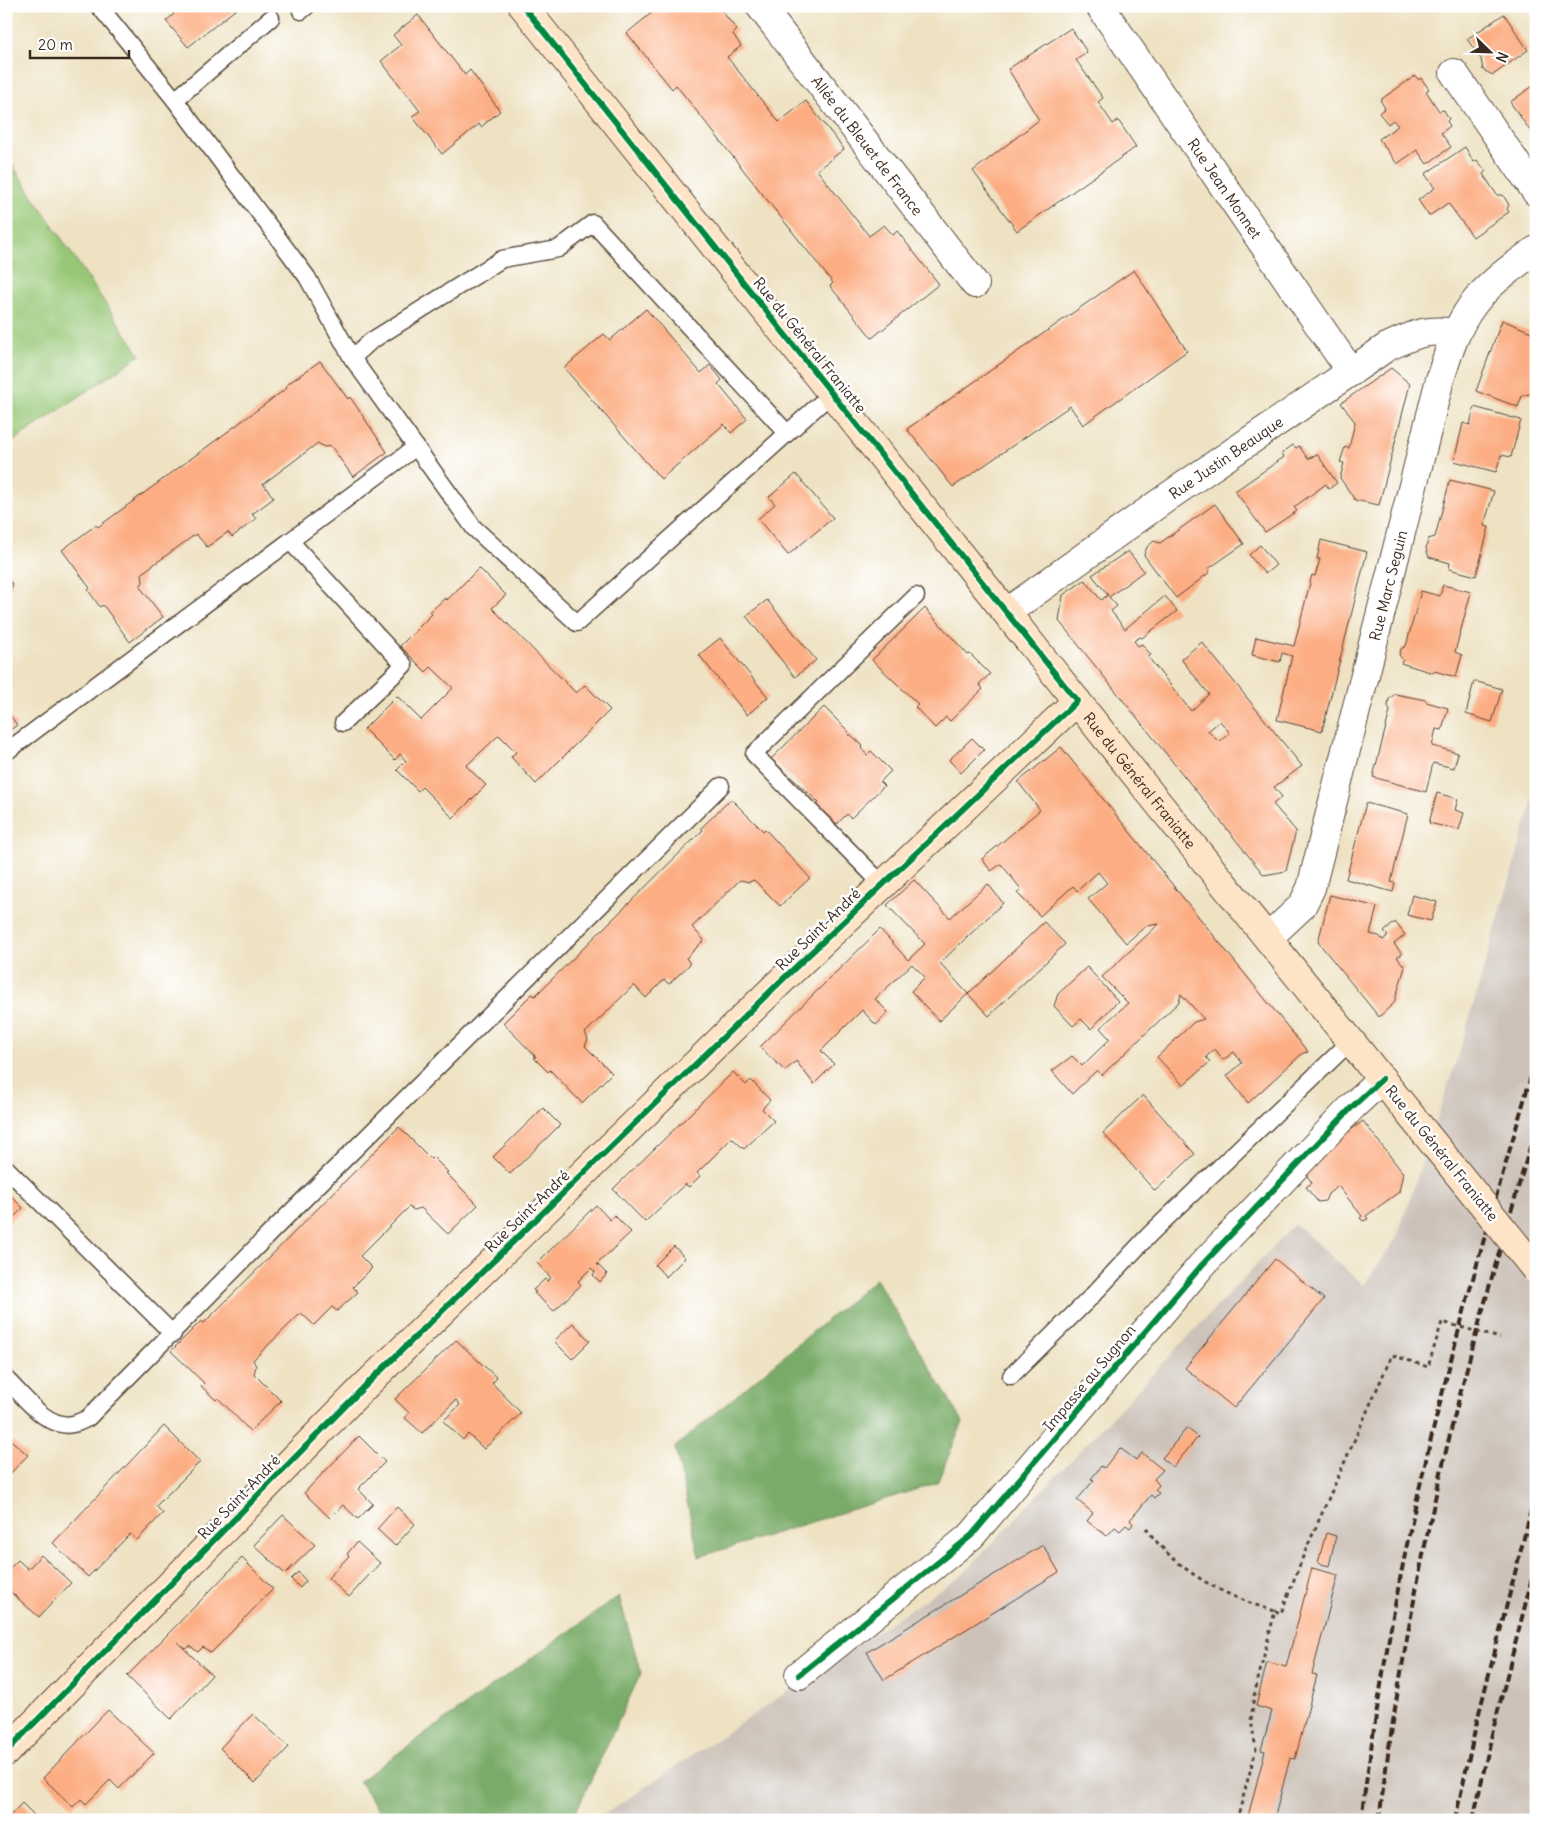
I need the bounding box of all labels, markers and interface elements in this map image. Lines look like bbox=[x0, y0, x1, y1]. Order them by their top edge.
scale bar bbox=[30, 28, 129, 60]
north arrow bbox=[1464, 28, 1514, 78]
text: 20 m bbox=[38, 35, 73, 54]
text: N bbox=[1492, 49, 1512, 65]
street label: Allée du Bleuet de France bbox=[808, 72, 928, 219]
street label: Rue Jean Monnet bbox=[1184, 134, 1266, 242]
street label: Rue du Général Franiatte bbox=[749, 273, 871, 417]
street label: Rue Justin Beauque bbox=[1165, 412, 1286, 503]
street label: Rue Marc Seguin bbox=[1365, 528, 1411, 643]
street label: Rue du Général Franiatte bbox=[1080, 708, 1200, 852]
street label: Rue Saint-André bbox=[772, 884, 864, 974]
street label: Rue du Général Franiatte bbox=[1381, 1081, 1503, 1225]
street label: Rue Saint-André bbox=[481, 1166, 573, 1256]
street label: Impasse au Sugnon bbox=[1039, 1320, 1140, 1435]
street label: Rue Saint-André bbox=[194, 1451, 284, 1543]

